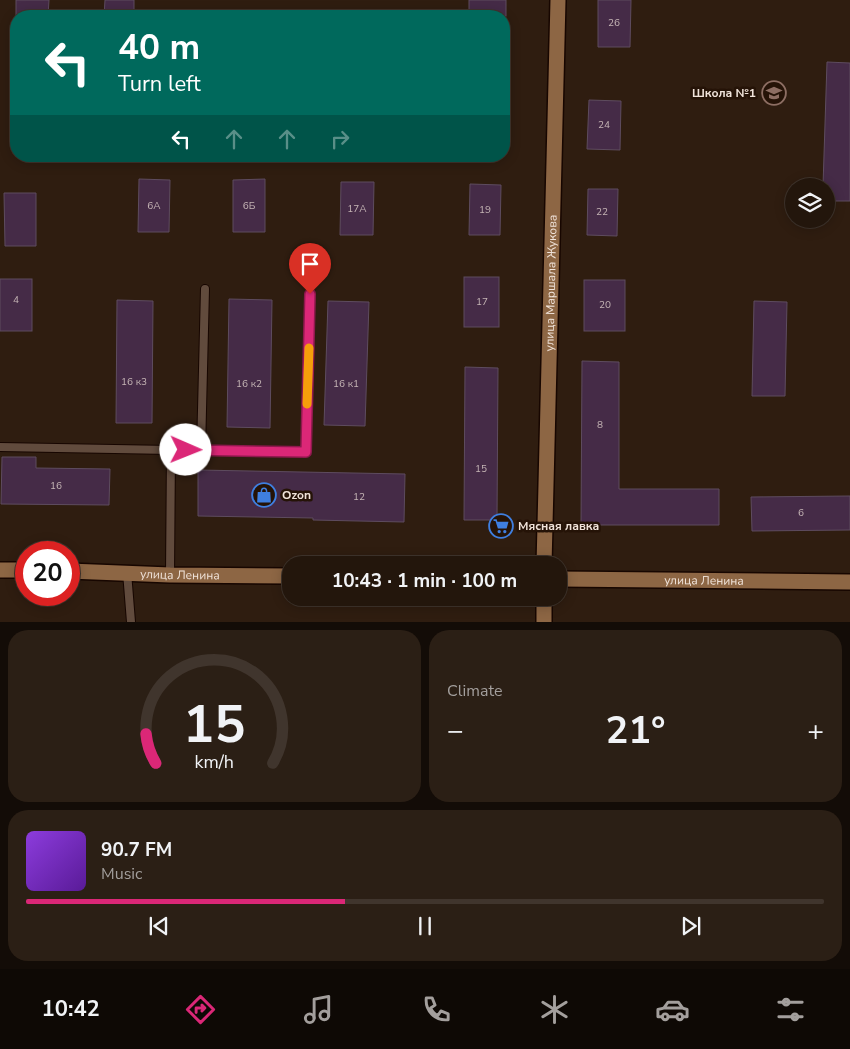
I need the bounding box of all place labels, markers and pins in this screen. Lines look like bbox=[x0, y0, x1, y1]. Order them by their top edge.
school or university icon: Школа №1 bbox=[761, 80, 787, 106]
place label: Школа №1 bbox=[692, 85, 756, 101]
pin bbox=[289, 243, 331, 294]
shop icon: Ozon bbox=[251, 482, 277, 508]
place label: Ozon bbox=[282, 487, 311, 503]
supermarket icon: Мясная лавка bbox=[488, 513, 514, 539]
place label: Мясная лавка bbox=[518, 518, 599, 534]

